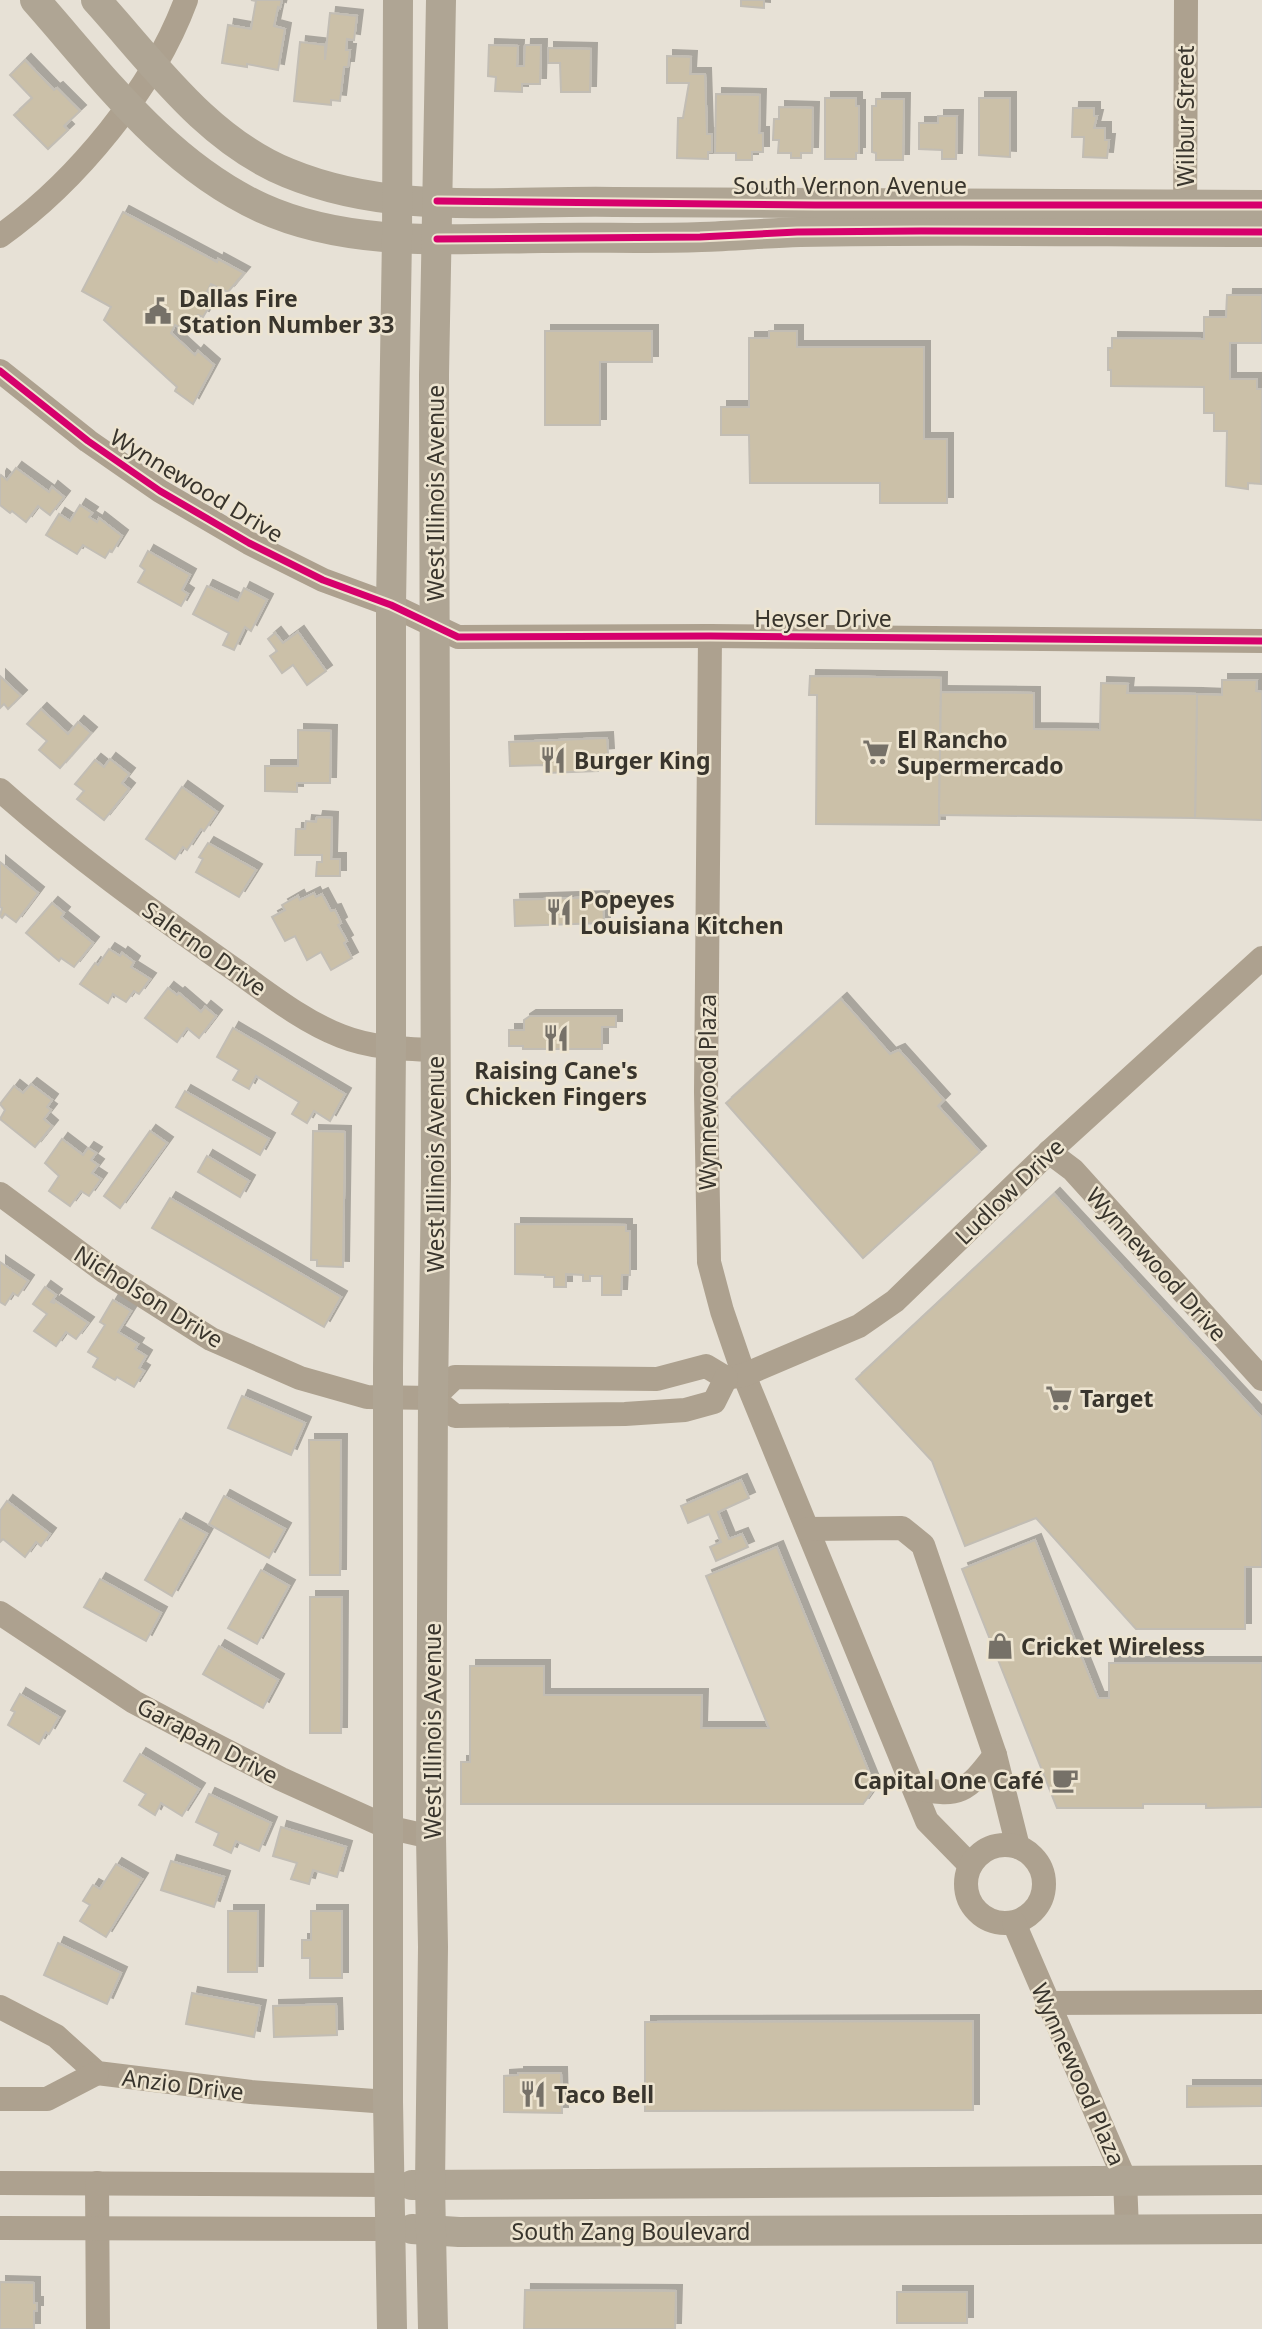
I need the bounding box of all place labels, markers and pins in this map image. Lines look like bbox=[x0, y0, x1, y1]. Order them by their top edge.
place label: Dallas Fire Station Number 33 bbox=[179, 282, 395, 340]
public building icon: Dallas Fire Station Number 33 bbox=[143, 296, 173, 326]
place label: El Rancho Supermercado bbox=[897, 723, 1064, 781]
supermarket icon: El Rancho Supermercado bbox=[861, 737, 891, 767]
place label: Burger King bbox=[574, 744, 710, 776]
restaurant icon: Burger King bbox=[538, 745, 568, 775]
place label: Popeyes Louisiana Kitchen bbox=[580, 883, 784, 941]
restaurant icon: Popeyes Louisiana Kitchen bbox=[544, 897, 574, 927]
restaurant icon: Raising Cane's Chicken Fingers bbox=[541, 1023, 571, 1053]
place label: Raising Cane's Chicken Fingers bbox=[465, 1054, 647, 1112]
place label: Target bbox=[1080, 1382, 1154, 1414]
supermarket icon: Target bbox=[1044, 1383, 1074, 1413]
place label: Cricket Wireless bbox=[1021, 1630, 1205, 1662]
shop icon: Cricket Wireless bbox=[985, 1631, 1015, 1661]
place label: Capital One Café bbox=[853, 1764, 1044, 1796]
cafe icon: Capital One Café bbox=[1050, 1765, 1080, 1795]
place label: Taco Bell bbox=[554, 2078, 654, 2110]
restaurant icon: Taco Bell bbox=[518, 2079, 548, 2109]

